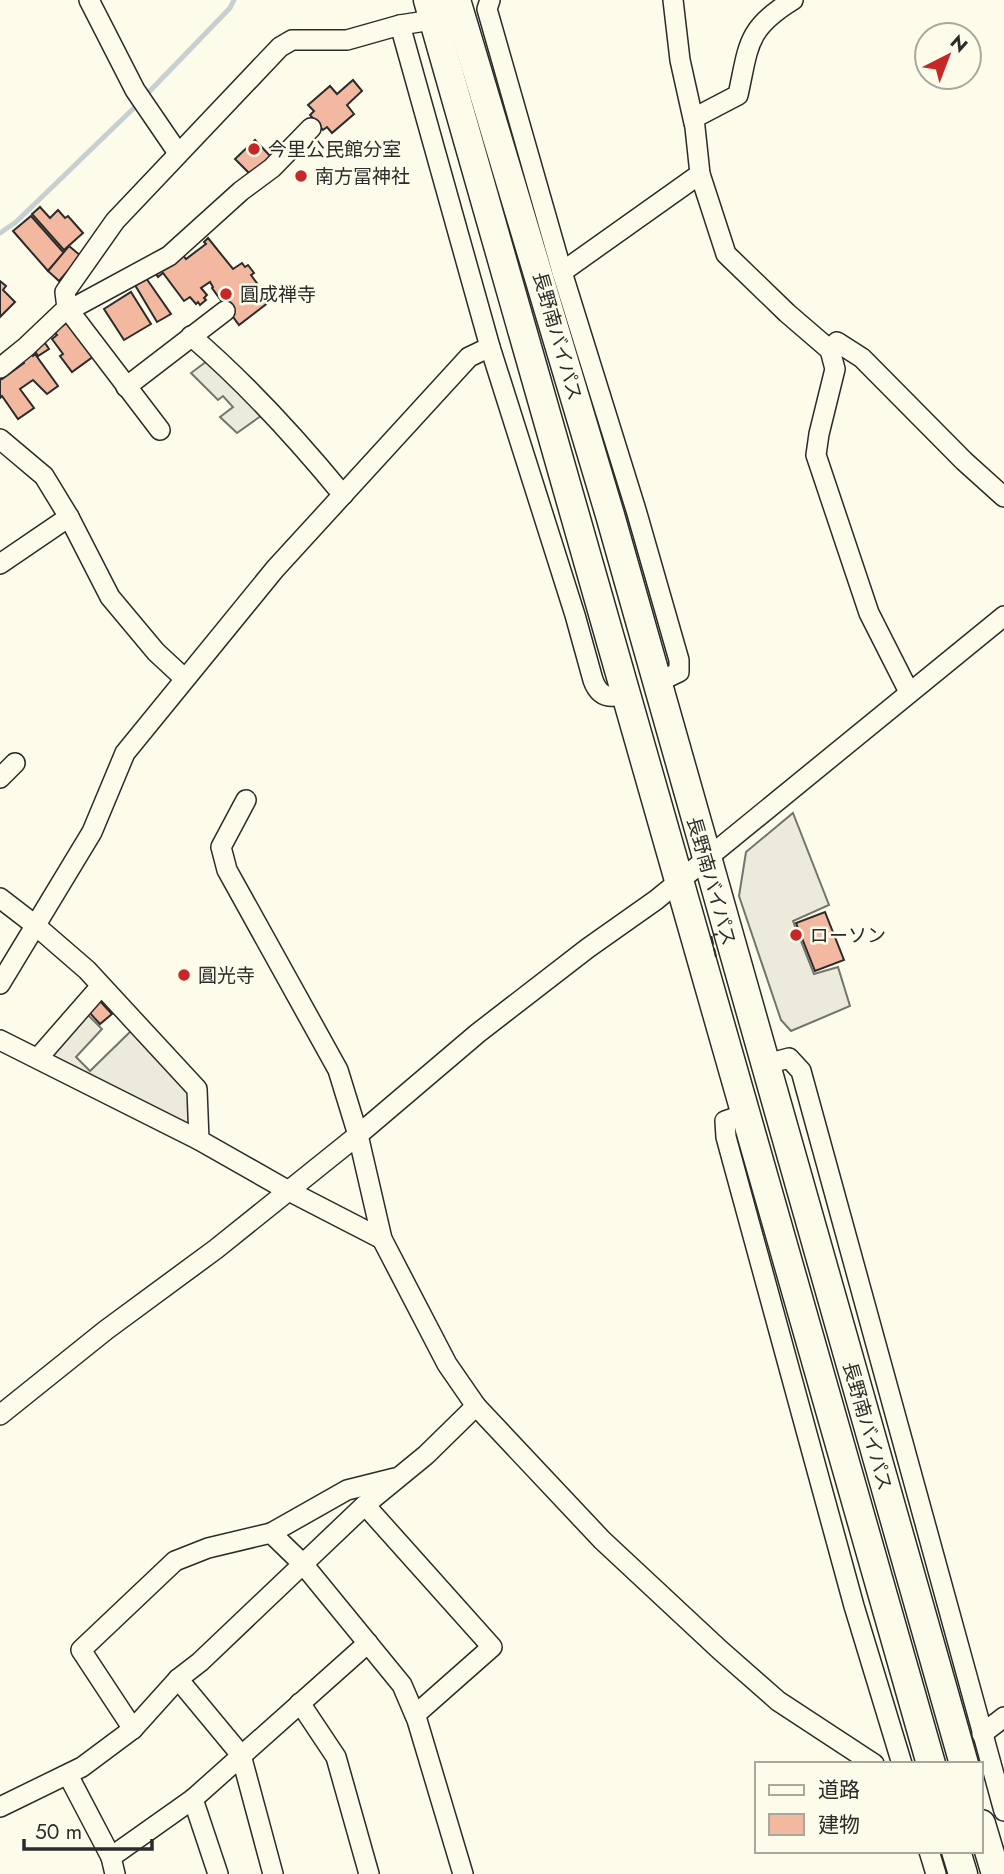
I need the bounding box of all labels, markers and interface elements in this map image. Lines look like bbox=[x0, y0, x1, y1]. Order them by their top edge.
north arrow bbox=[913, 21, 983, 91]
text: N bbox=[944, 29, 974, 59]
place label: 今里公民館分室 bbox=[268, 136, 401, 163]
marker: 今里公民館分室 bbox=[246, 141, 262, 157]
place label: 南方冨神社 bbox=[315, 163, 410, 190]
marker: 南方冨神社 bbox=[293, 168, 309, 184]
street label: 長野南バイパス bbox=[526, 269, 589, 404]
place label: 圓成禅寺 bbox=[240, 281, 316, 308]
marker: 圓成禅寺 bbox=[218, 286, 234, 302]
street label: 長野南バイパス bbox=[680, 814, 743, 949]
place label: ローソン bbox=[810, 922, 886, 949]
marker: ローソン bbox=[788, 927, 804, 943]
place label: 圓光寺 bbox=[198, 962, 255, 989]
marker: 圓光寺 bbox=[176, 967, 192, 983]
street label: 長野南バイパス bbox=[836, 1359, 899, 1494]
legend bbox=[755, 1762, 983, 1853]
text: 道路 bbox=[818, 1775, 860, 1805]
scale bar bbox=[24, 1808, 152, 1852]
text: 建物 bbox=[818, 1810, 860, 1840]
text: 50 m bbox=[35, 1817, 82, 1847]

